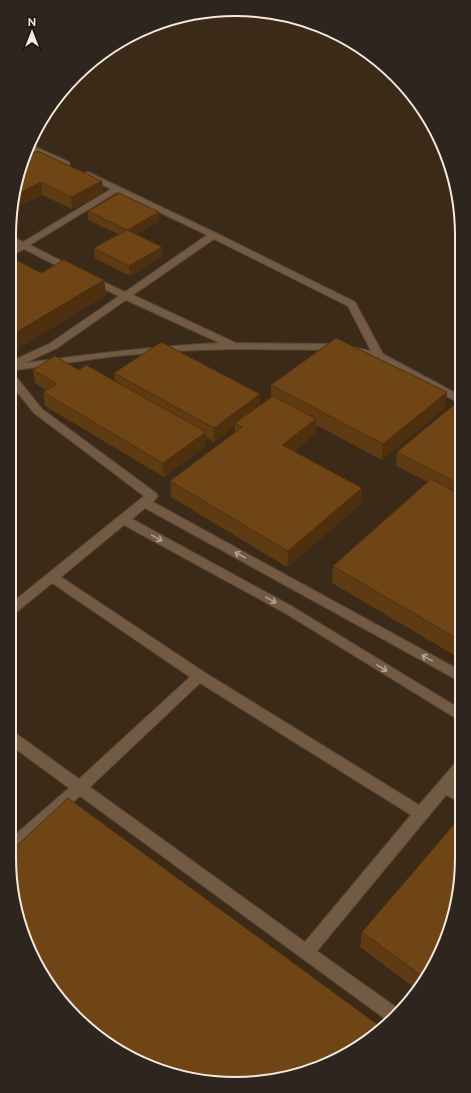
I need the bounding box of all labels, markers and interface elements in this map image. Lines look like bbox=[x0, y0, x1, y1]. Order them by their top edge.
north arrow bbox=[12, 12, 52, 52]
text: N bbox=[28, 16, 36, 29]
one-way arrow bbox=[151, 535, 163, 542]
one-way arrow bbox=[234, 551, 246, 558]
one-way arrow bbox=[265, 597, 277, 605]
one-way arrow bbox=[422, 654, 434, 661]
one-way arrow bbox=[376, 664, 388, 672]

